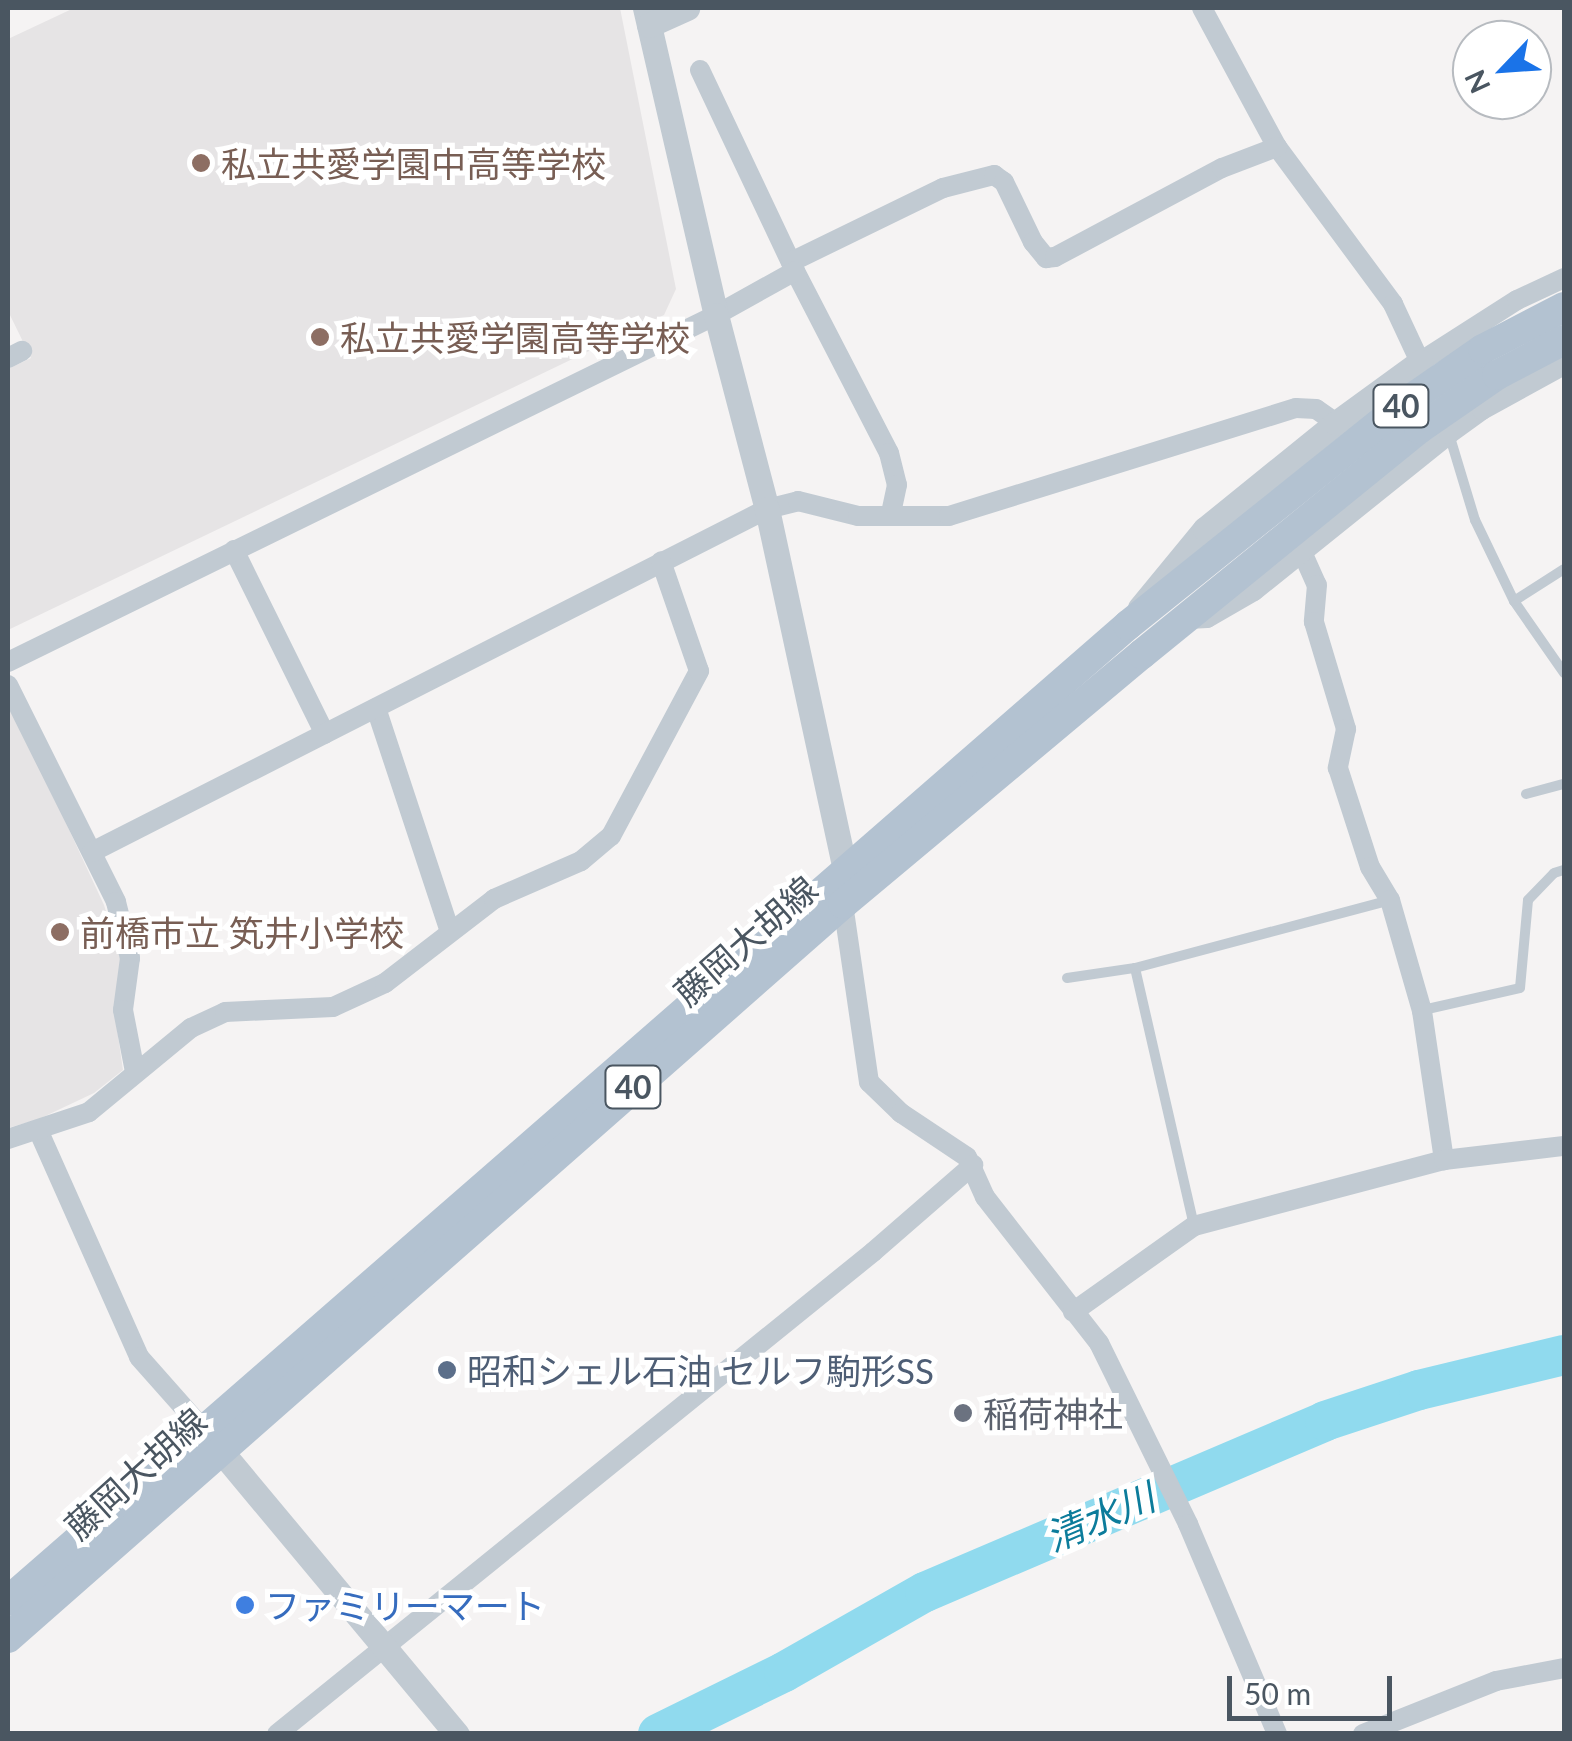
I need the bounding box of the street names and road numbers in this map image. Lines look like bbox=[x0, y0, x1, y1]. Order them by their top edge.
road number: 40 bbox=[1371, 379, 1431, 433]
street label: 藤岡大胡線 bbox=[665, 867, 825, 1013]
road number: 40 bbox=[603, 1060, 663, 1114]
street label: 藤岡大胡線 bbox=[56, 1399, 214, 1547]

